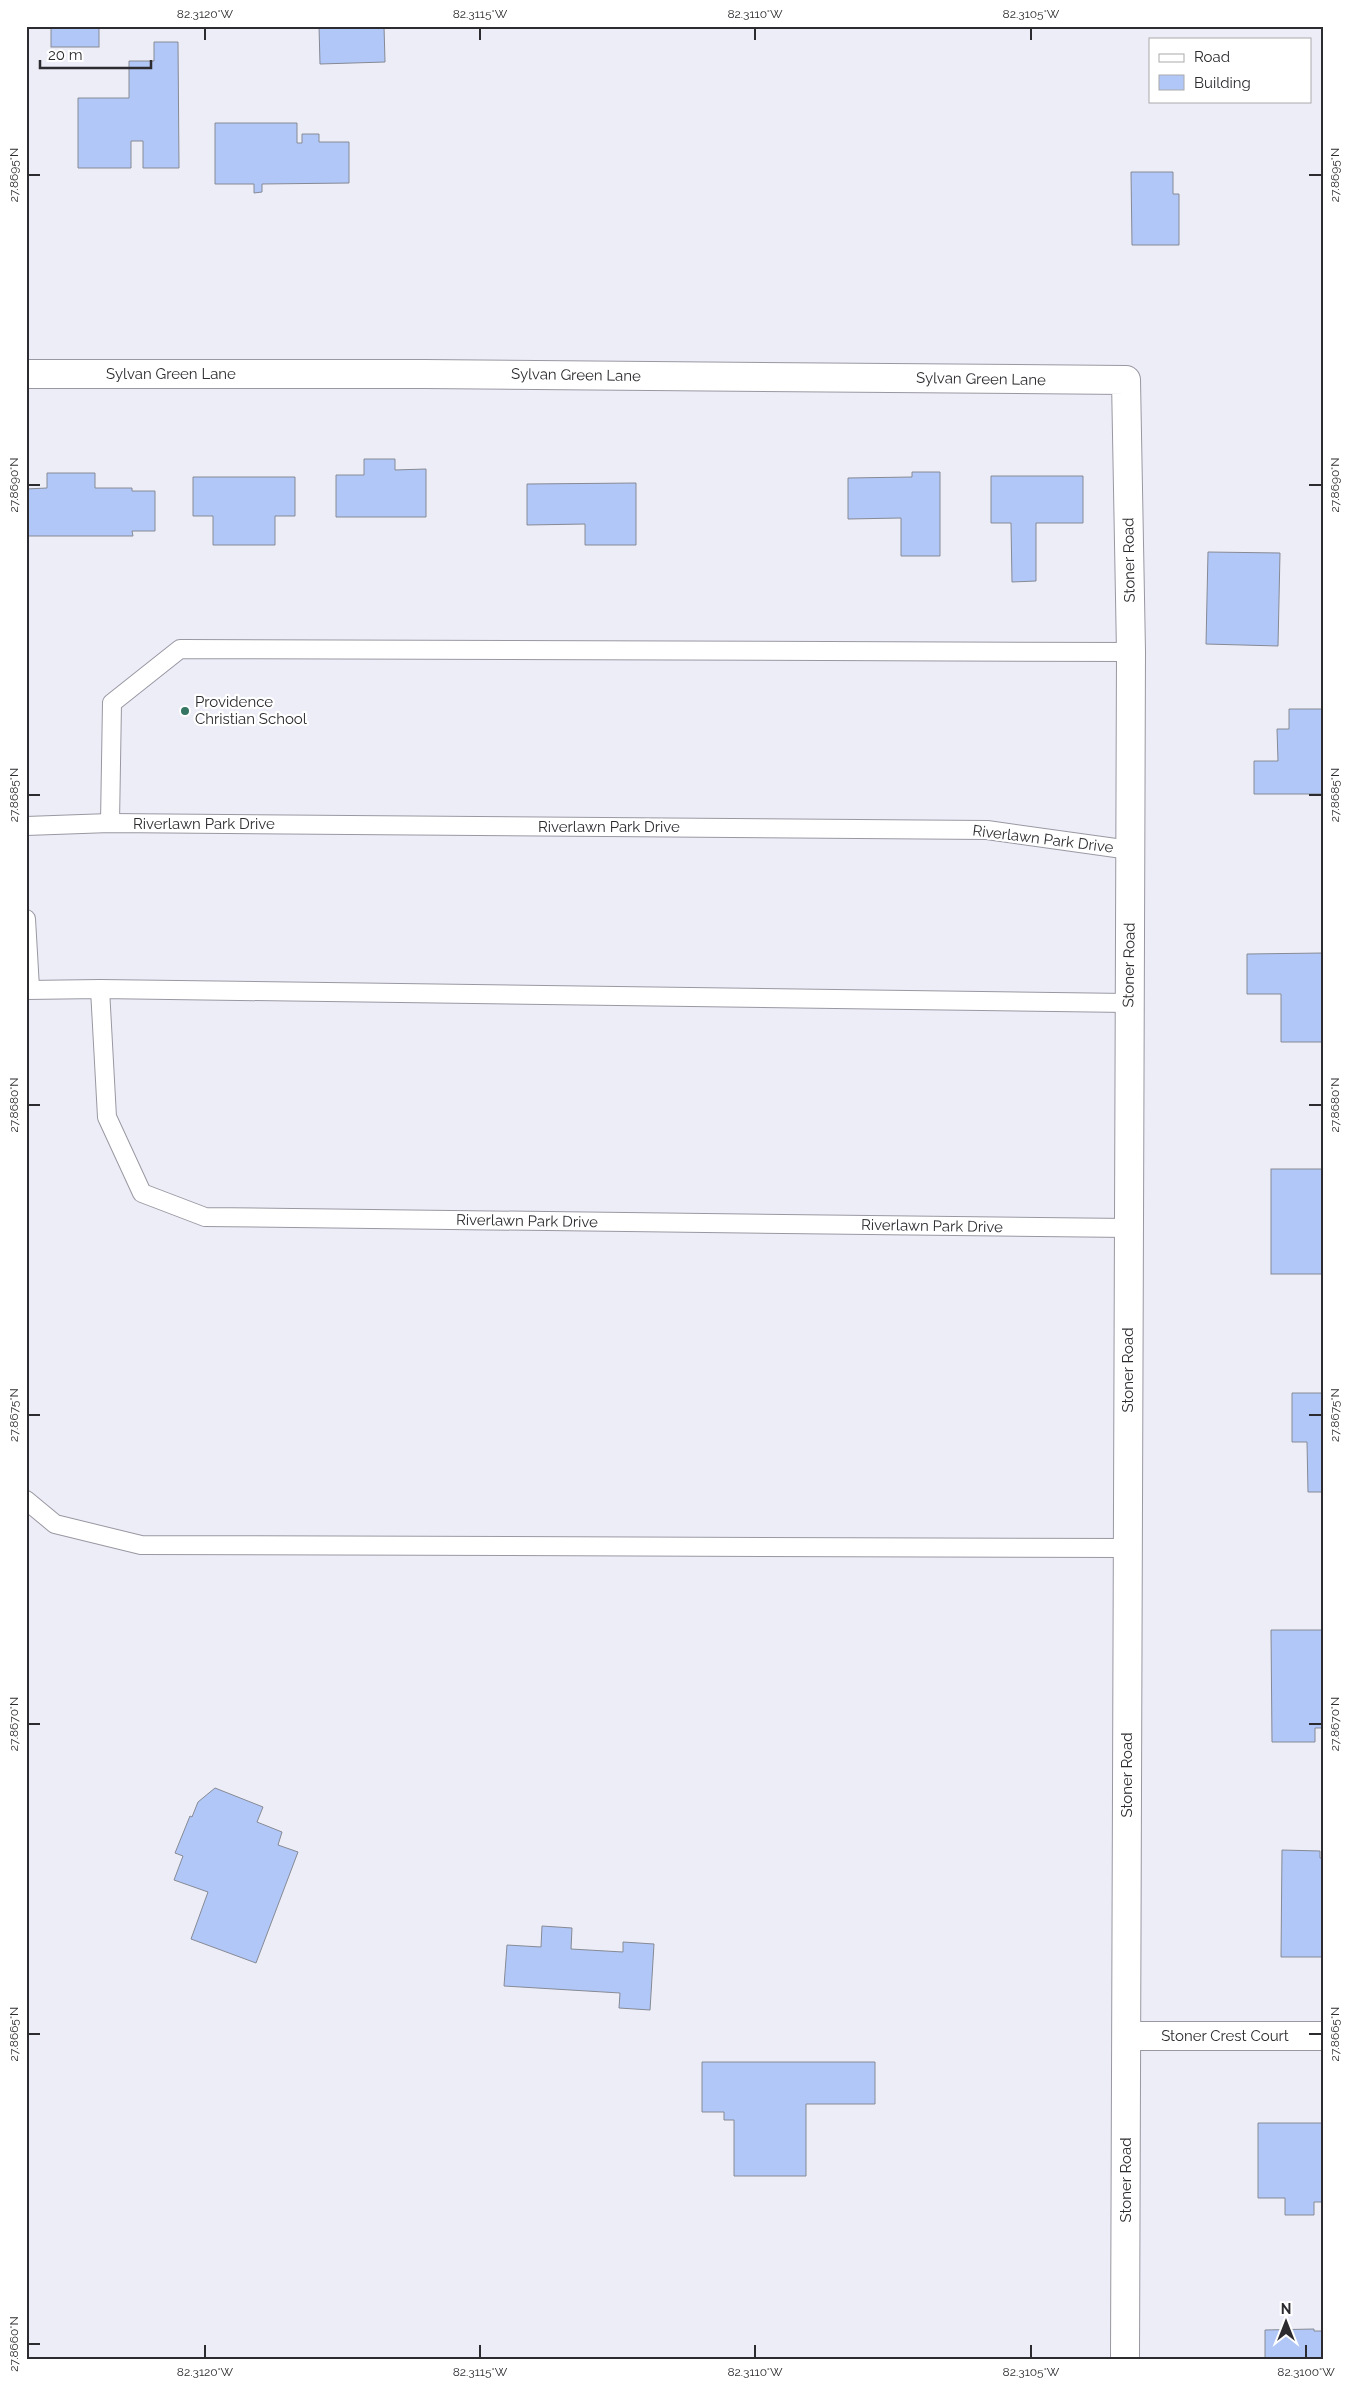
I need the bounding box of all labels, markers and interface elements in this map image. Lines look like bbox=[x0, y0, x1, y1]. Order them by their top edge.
text: 82.3120°W bbox=[177, 7, 234, 21]
text: 82.3115°W bbox=[453, 7, 508, 21]
text: 82.3110°W bbox=[727, 7, 783, 21]
text: 82.3105°W bbox=[1003, 7, 1060, 21]
scale bar bbox=[40, 38, 151, 70]
legend bbox=[1149, 38, 1312, 102]
text: 20 m bbox=[48, 46, 83, 64]
text: Road bbox=[1194, 48, 1230, 66]
text: Building bbox=[1194, 74, 1251, 92]
text: 27.8695°N bbox=[7, 148, 21, 202]
text: 27.8695°N bbox=[1328, 148, 1342, 202]
street label: Sylvan Green Lane bbox=[106, 365, 236, 383]
street label: Sylvan Green Lane bbox=[511, 365, 641, 385]
street label: Sylvan Green Lane bbox=[916, 369, 1046, 389]
text: 27.8690°N bbox=[7, 457, 21, 513]
text: 27.8690°N bbox=[1328, 457, 1342, 513]
street label: Stoner Road bbox=[1119, 517, 1139, 603]
place label: Providence Christian School bbox=[195, 693, 308, 728]
marker: Providence Christian School bbox=[179, 705, 191, 717]
text: 27.8685°N bbox=[7, 768, 21, 822]
text: 27.8685°N bbox=[1328, 768, 1342, 822]
street label: Riverlawn Park Drive bbox=[133, 815, 275, 833]
street label: Riverlawn Park Drive bbox=[538, 818, 680, 836]
street label: Riverlawn Park Drive bbox=[972, 821, 1115, 857]
street label: Stoner Road bbox=[1119, 922, 1139, 1008]
text: 27.8680°N bbox=[7, 1077, 21, 1133]
text: 27.8680°N bbox=[1328, 1077, 1342, 1133]
street label: Riverlawn Park Drive bbox=[456, 1211, 598, 1231]
street label: Riverlawn Park Drive bbox=[861, 1216, 1003, 1236]
street label: Stoner Road bbox=[1119, 1327, 1137, 1413]
text: 27.8675°N bbox=[7, 1388, 21, 1442]
text: 27.8675°N bbox=[1328, 1388, 1342, 1442]
text: 27.8670°N bbox=[7, 1697, 21, 1751]
text: 27.8670°N bbox=[1328, 1697, 1342, 1751]
street label: Stoner Road bbox=[1118, 1732, 1136, 1818]
text: 27.8665°N bbox=[7, 2007, 21, 2061]
text: 27.8665°N bbox=[1328, 2007, 1342, 2061]
street label: Stoner Crest Court bbox=[1161, 2027, 1289, 2045]
street label: Stoner Road bbox=[1117, 2137, 1135, 2223]
north arrow bbox=[1262, 2298, 1312, 2348]
text: N bbox=[1281, 2301, 1291, 2317]
text: 27.8660°N bbox=[7, 2316, 21, 2372]
text: 82.3120°W bbox=[177, 2365, 234, 2379]
text: 82.3115°W bbox=[453, 2365, 508, 2379]
text: 82.3110°W bbox=[727, 2365, 783, 2379]
text: 82.3105°W bbox=[1003, 2365, 1060, 2379]
text: 82.3100°W bbox=[1277, 2365, 1335, 2379]

